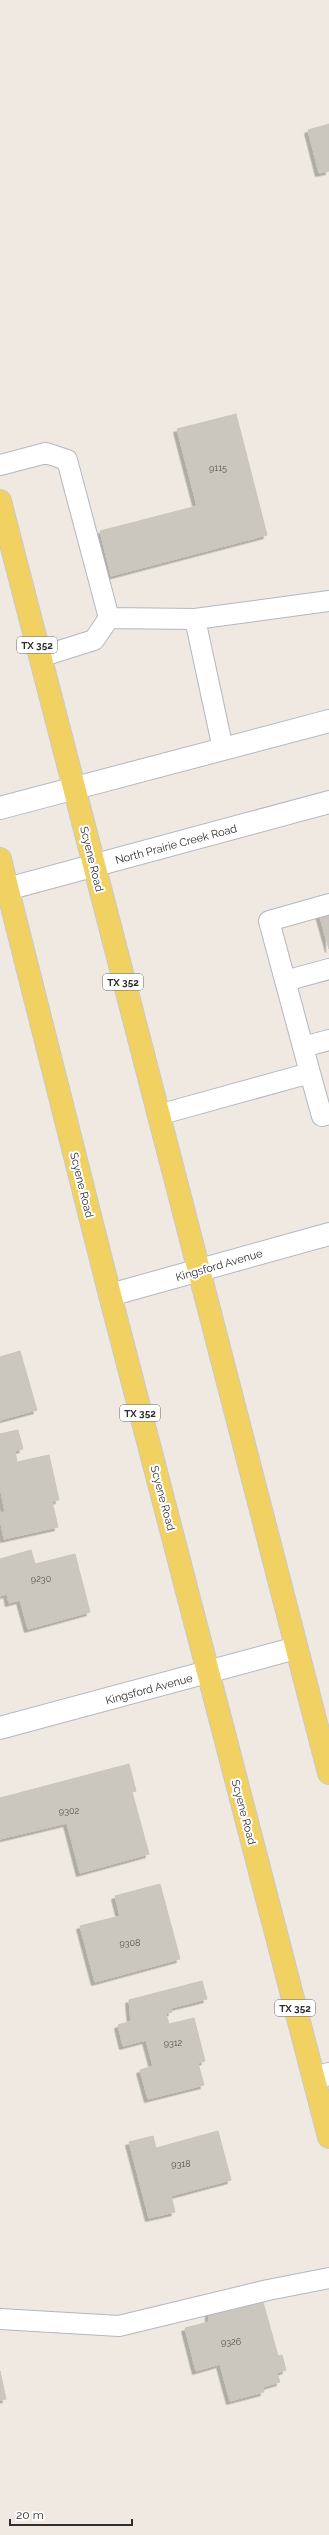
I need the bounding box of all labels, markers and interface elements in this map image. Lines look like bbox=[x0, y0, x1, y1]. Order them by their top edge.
house number: 9115 bbox=[209, 463, 227, 473]
road number: TX 352 bbox=[17, 637, 57, 653]
street label: North Prairie Creek Road bbox=[114, 822, 239, 867]
street label: Scyene Road bbox=[77, 825, 106, 893]
road number: TX 352 bbox=[103, 974, 143, 990]
street label: Scyene Road bbox=[67, 1151, 96, 1219]
street label: Kingsford Avenue bbox=[174, 1247, 265, 1284]
road number: TX 352 bbox=[120, 1405, 160, 1421]
street label: Scyene Road bbox=[148, 1464, 177, 1532]
house number: 9230 bbox=[31, 1574, 52, 1584]
street label: Kingsford Avenue bbox=[104, 1671, 195, 1707]
street label: Scyene Road bbox=[229, 1778, 258, 1846]
house number: 9302 bbox=[59, 1806, 79, 1816]
house number: 9308 bbox=[120, 1938, 140, 1948]
road number: TX 352 bbox=[275, 2000, 315, 2016]
house number: 9312 bbox=[164, 2038, 183, 2048]
house number: 9318 bbox=[171, 2159, 191, 2169]
house number: 9326 bbox=[221, 2337, 242, 2347]
scale bar bbox=[10, 2501, 132, 2527]
text: 20 m bbox=[16, 2508, 44, 2522]

